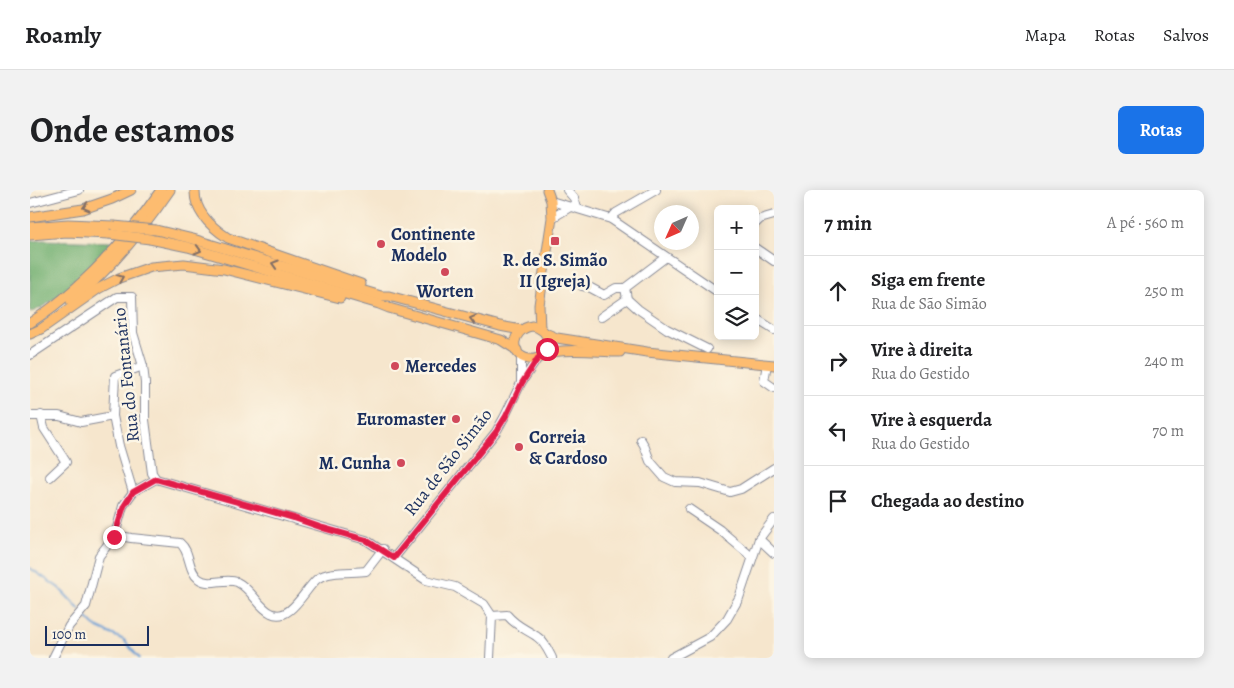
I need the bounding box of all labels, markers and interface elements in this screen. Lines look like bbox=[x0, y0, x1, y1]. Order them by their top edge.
text: Roamly bbox=[25, 19, 101, 51]
text: Mapa bbox=[1025, 23, 1066, 47]
text: Rotas bbox=[1094, 23, 1135, 47]
text: Salvos bbox=[1163, 23, 1209, 47]
text: Onde estamos bbox=[30, 106, 235, 154]
button: Rotas bbox=[1118, 106, 1204, 154]
one-way arrow bbox=[82, 202, 91, 212]
north arrow bbox=[654, 205, 699, 250]
map controls bbox=[714, 205, 759, 340]
button: + bbox=[714, 205, 759, 250]
text: 7 min bbox=[824, 209, 872, 237]
text: A pé · 560 m bbox=[1107, 212, 1184, 234]
place label: Continente Modelo bbox=[391, 222, 475, 267]
marker: R. de S. Simão II (Igreja) bbox=[549, 235, 561, 247]
marker: Continente Modelo bbox=[375, 238, 387, 250]
one-way arrow bbox=[193, 244, 201, 254]
place label: R. de S. Simão II (Igreja) bbox=[503, 248, 607, 293]
button: − bbox=[714, 250, 759, 295]
one-way arrow bbox=[271, 260, 279, 270]
marker: Worten bbox=[439, 266, 451, 278]
text: Siga em frente bbox=[871, 267, 985, 293]
one-way arrow bbox=[115, 274, 124, 285]
icon: ahead bbox=[824, 277, 852, 305]
place label: Worten bbox=[415, 279, 474, 303]
text: 250 m bbox=[1145, 280, 1184, 302]
text: Rua de São Simão bbox=[871, 293, 987, 315]
button: layers bbox=[714, 295, 759, 340]
street label: Rua do Fontanário bbox=[107, 307, 145, 443]
one-way arrow bbox=[469, 314, 478, 325]
text: Vire à direita bbox=[871, 337, 973, 363]
route start bbox=[536, 338, 559, 361]
icon: right bbox=[824, 347, 852, 375]
text: 240 m bbox=[1144, 350, 1184, 372]
place label: Mercedes bbox=[405, 354, 477, 378]
marker: Mercedes bbox=[389, 360, 401, 372]
text: Rua do Gestido bbox=[871, 363, 970, 385]
street label: Rua de São Simão bbox=[398, 403, 498, 521]
place label: Euromaster bbox=[356, 407, 447, 431]
text: Vire à esquerda bbox=[871, 407, 992, 433]
marker: Euromaster bbox=[450, 413, 462, 425]
icon: left bbox=[824, 417, 852, 445]
text: 70 m bbox=[1152, 420, 1184, 442]
place label: Correia & Cardoso bbox=[529, 425, 608, 470]
text: Rua do Gestido bbox=[871, 433, 970, 455]
marker: Correia & Cardoso bbox=[513, 441, 525, 453]
place label: M. Cunha bbox=[319, 451, 391, 475]
marker: M. Cunha bbox=[395, 457, 407, 469]
icon: arrive bbox=[824, 487, 852, 515]
text: Chegada ao destino bbox=[871, 488, 1024, 514]
route end bbox=[103, 526, 126, 549]
scale bar bbox=[45, 623, 149, 646]
text: 100 m bbox=[52, 625, 86, 644]

